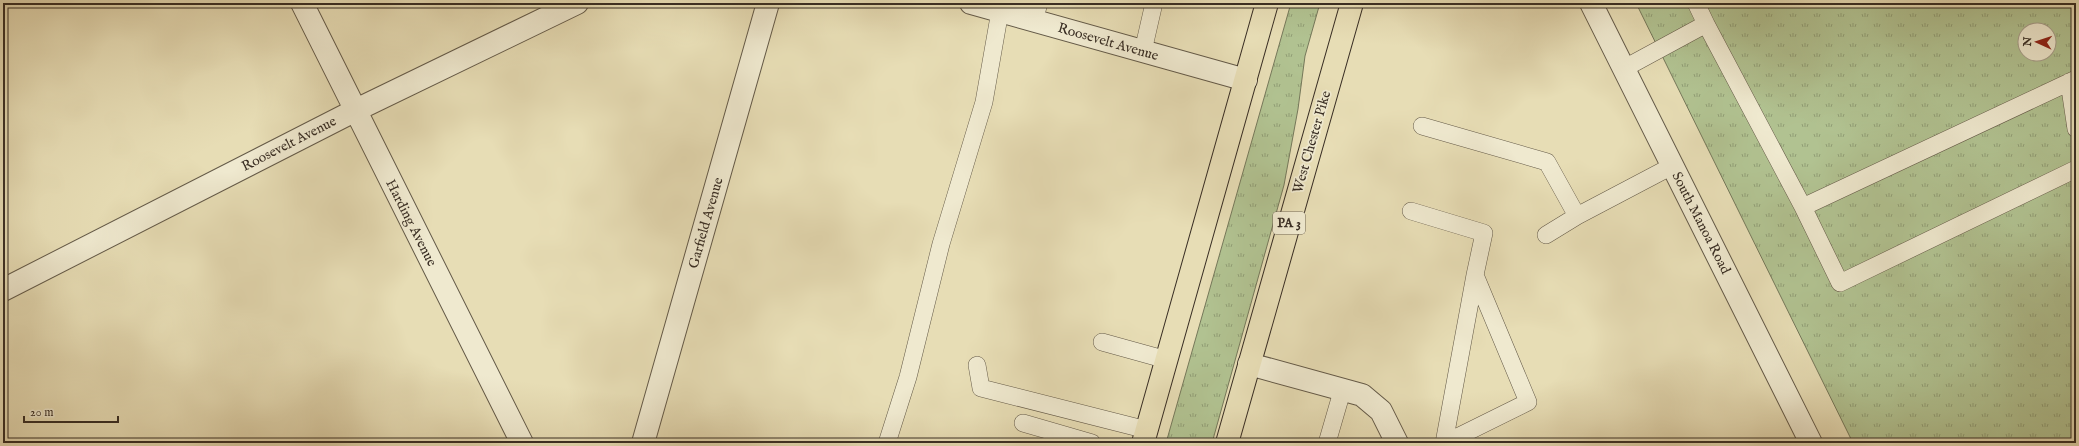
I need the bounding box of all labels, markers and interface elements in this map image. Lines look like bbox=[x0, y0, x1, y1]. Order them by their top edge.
street label: Roosevelt Avenue bbox=[1055, 19, 1161, 65]
north arrow bbox=[2017, 22, 2057, 62]
text: N bbox=[2021, 36, 2035, 48]
street label: West Chester Pike bbox=[1289, 88, 1335, 195]
street label: Roosevelt Avenue bbox=[239, 112, 340, 176]
street label: South Manoa Road bbox=[1668, 169, 1735, 278]
street label: Garfield Avenue bbox=[684, 175, 728, 271]
street label: Harding Avenue bbox=[381, 176, 441, 270]
road number: PA 3 bbox=[1273, 212, 1305, 234]
scale bar bbox=[24, 398, 118, 424]
text: 20 m bbox=[30, 405, 53, 420]

